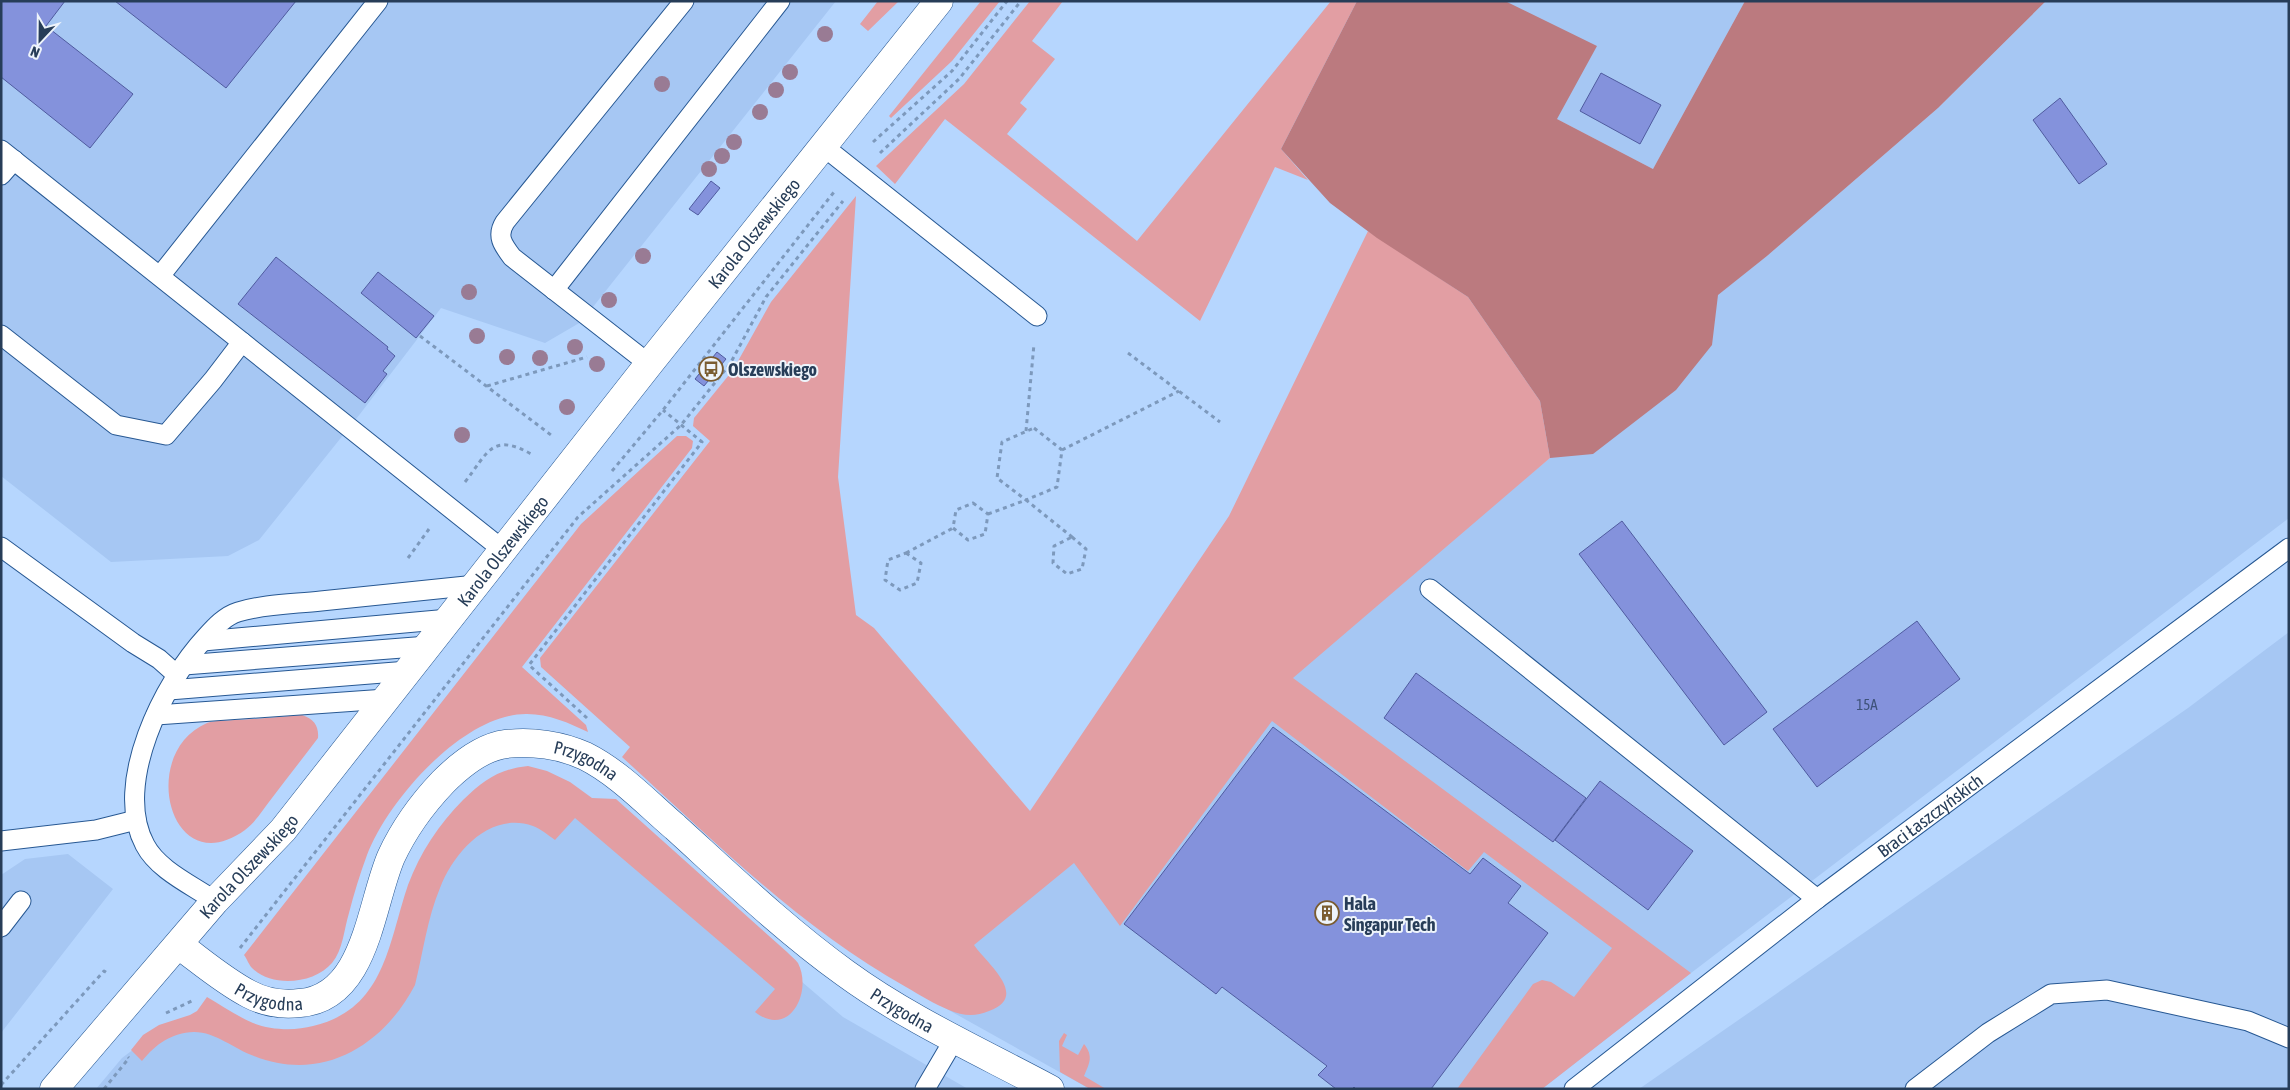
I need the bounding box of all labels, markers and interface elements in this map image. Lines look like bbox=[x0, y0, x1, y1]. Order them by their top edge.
north arrow bbox=[15, 15, 65, 65]
text: N bbox=[28, 43, 42, 61]
street label: Karola Olszewskiego bbox=[703, 174, 804, 292]
bus stop icon: Olszewskiego bbox=[698, 356, 724, 382]
place label: Olszewskiego bbox=[728, 359, 817, 380]
street label: Karola Olszewskiego bbox=[452, 491, 552, 610]
house number: 15A bbox=[1856, 696, 1878, 713]
street label: Przygodna bbox=[552, 736, 623, 784]
street label: Braci Łaszczyńskich bbox=[1873, 769, 1987, 861]
street label: Karola Olszewskiego bbox=[195, 810, 302, 922]
place label: Hala Singapur Tech bbox=[1344, 893, 1436, 935]
building icon: Hala Singapur Tech bbox=[1314, 900, 1340, 926]
street label: Przygodna bbox=[231, 978, 304, 1014]
street label: Przygodna bbox=[867, 983, 937, 1037]

